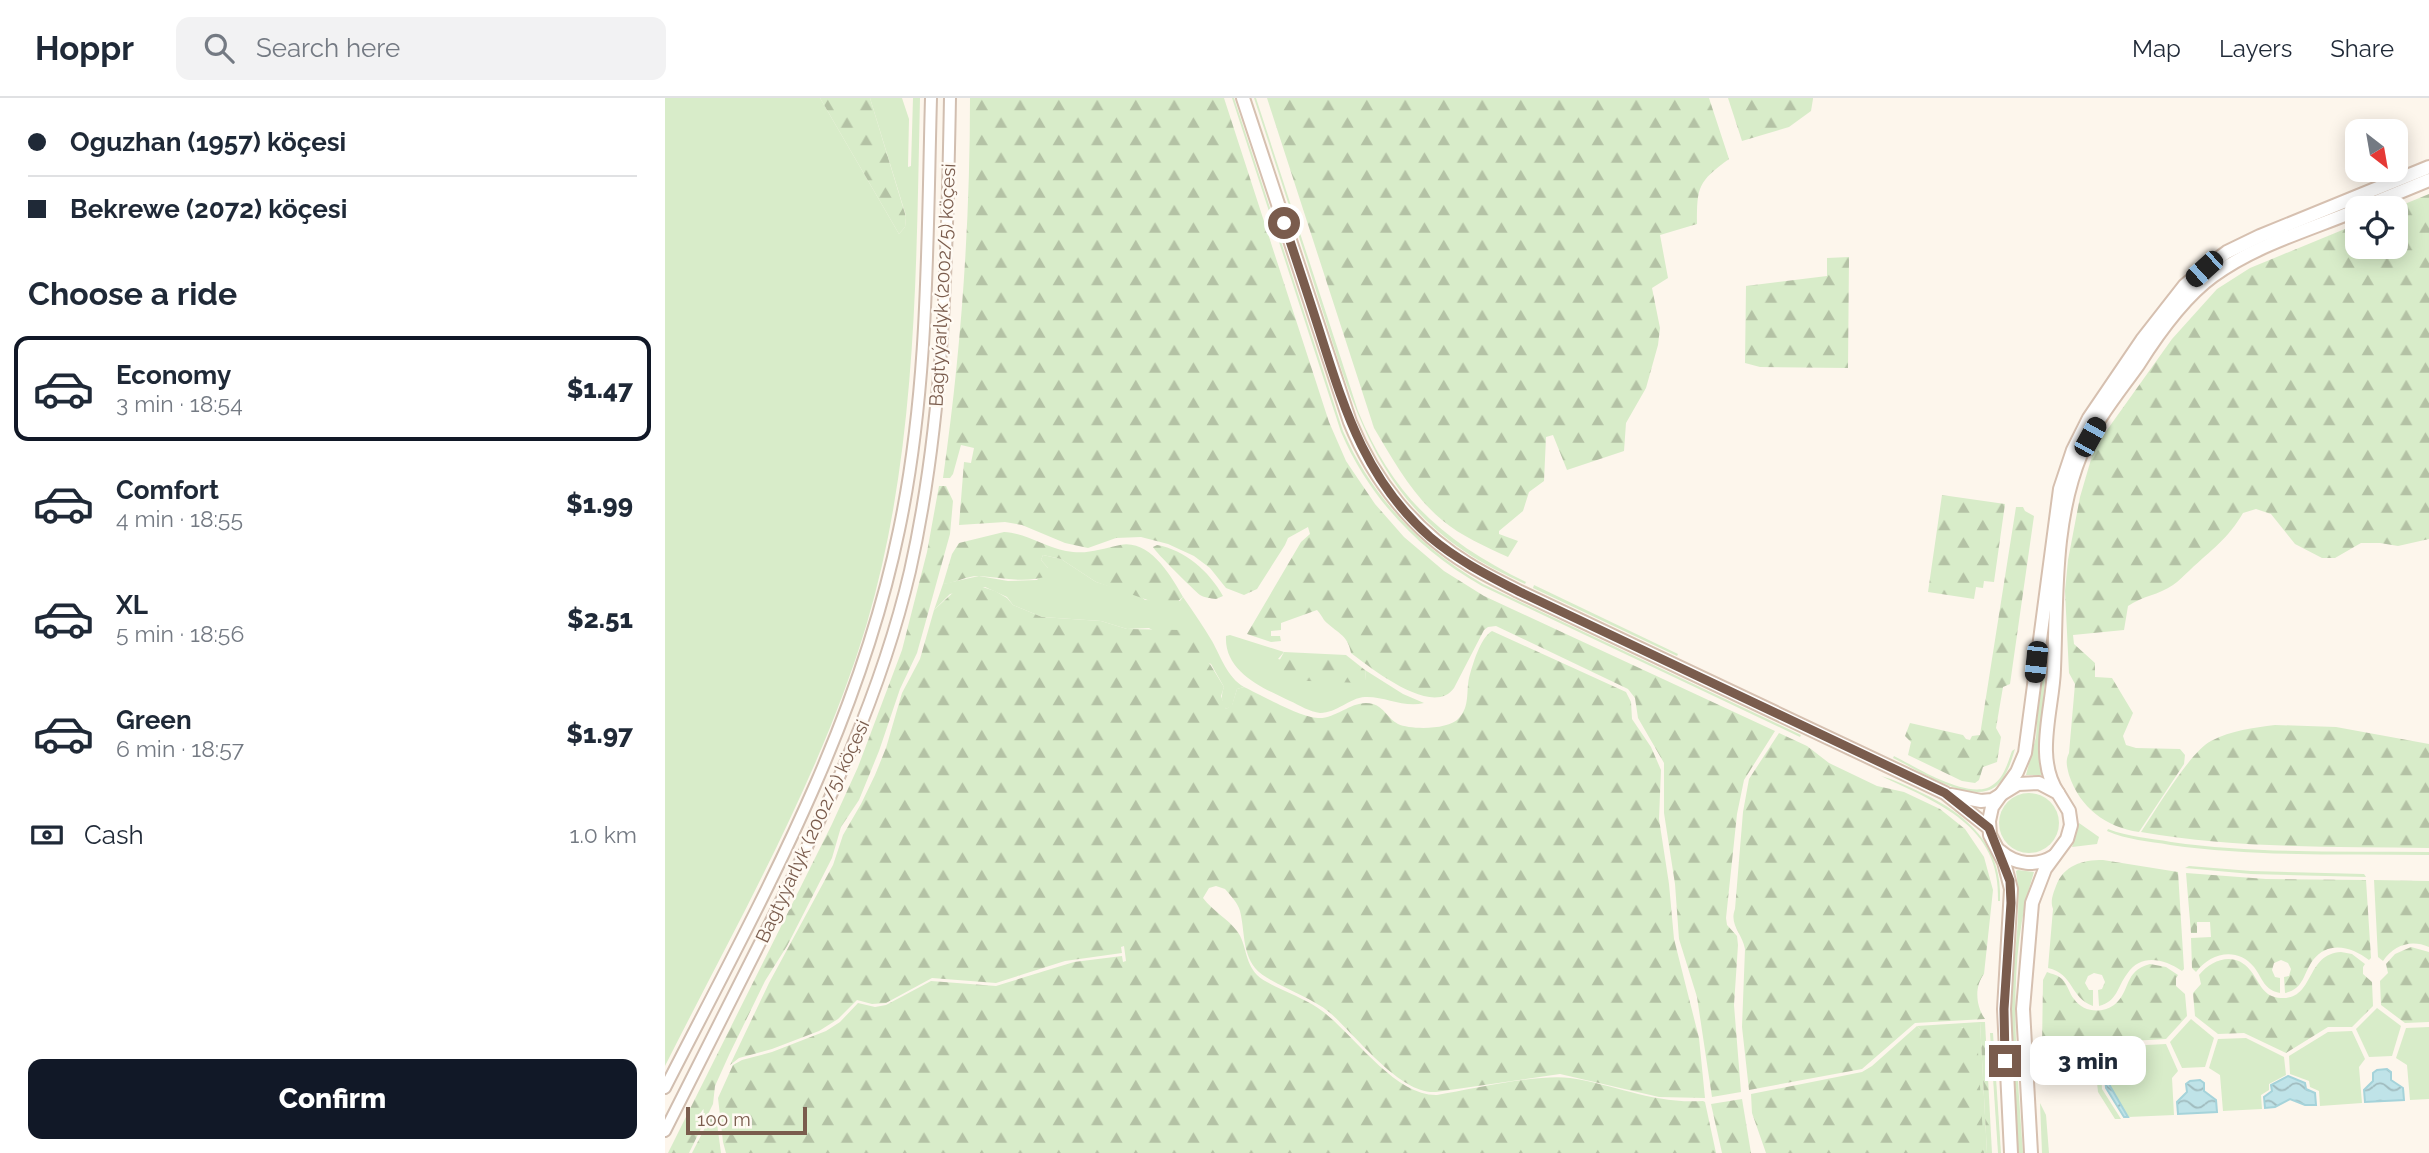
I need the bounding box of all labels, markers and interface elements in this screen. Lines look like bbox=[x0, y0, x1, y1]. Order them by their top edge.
search box bbox=[176, 17, 666, 80]
text: Hoppr bbox=[35, 29, 134, 68]
icon: search bbox=[200, 29, 238, 67]
text: Search here bbox=[256, 33, 400, 63]
text: Map bbox=[2132, 34, 2181, 63]
text: Layers bbox=[2219, 34, 2292, 63]
text: Share bbox=[2330, 34, 2394, 63]
north arrow bbox=[2345, 119, 2408, 182]
map controls bbox=[2345, 119, 2408, 259]
text: Oguzhan (1957) köçesi bbox=[70, 127, 346, 157]
street label: Bagtyýarlyk (2002/5) köçesi bbox=[925, 163, 959, 407]
text: Bekrewe (2072) köçesi bbox=[70, 194, 347, 224]
button: locate bbox=[2345, 196, 2408, 259]
route start bbox=[1268, 207, 1300, 239]
car bbox=[2182, 247, 2227, 291]
text: Choose a ride bbox=[28, 275, 237, 312]
icon: car bbox=[32, 357, 95, 420]
text: Economy bbox=[116, 360, 231, 390]
text: $1.47 bbox=[567, 374, 633, 404]
text: 3 min · 18:54 bbox=[116, 390, 243, 417]
car bbox=[2071, 414, 2110, 460]
icon: car bbox=[32, 472, 95, 535]
text: Comfort bbox=[116, 475, 219, 505]
text: $1.99 bbox=[566, 489, 633, 519]
text: 4 min · 18:55 bbox=[116, 505, 243, 532]
icon: car bbox=[32, 587, 95, 650]
text: XL bbox=[116, 590, 148, 620]
text: $2.51 bbox=[567, 604, 633, 634]
text: 5 min · 18:56 bbox=[116, 620, 244, 647]
car bbox=[2024, 640, 2049, 684]
icon: car bbox=[32, 702, 95, 765]
text: Green bbox=[116, 705, 192, 735]
street label: Bagtyýarlyk (2002/5) köçesi bbox=[751, 716, 873, 946]
text: $1.97 bbox=[566, 719, 633, 749]
text: 6 min · 18:57 bbox=[116, 735, 244, 762]
icon: cash bbox=[28, 816, 66, 854]
text: Cash bbox=[84, 820, 144, 850]
text: 1.0 km bbox=[570, 821, 637, 848]
callout: 3 min bbox=[2029, 1037, 2145, 1086]
route end bbox=[1989, 1045, 2021, 1077]
text: 3 min bbox=[2058, 1047, 2118, 1074]
button: Confirm bbox=[28, 1059, 637, 1139]
scale bar bbox=[686, 1104, 807, 1136]
text: 100 m bbox=[697, 1108, 751, 1130]

